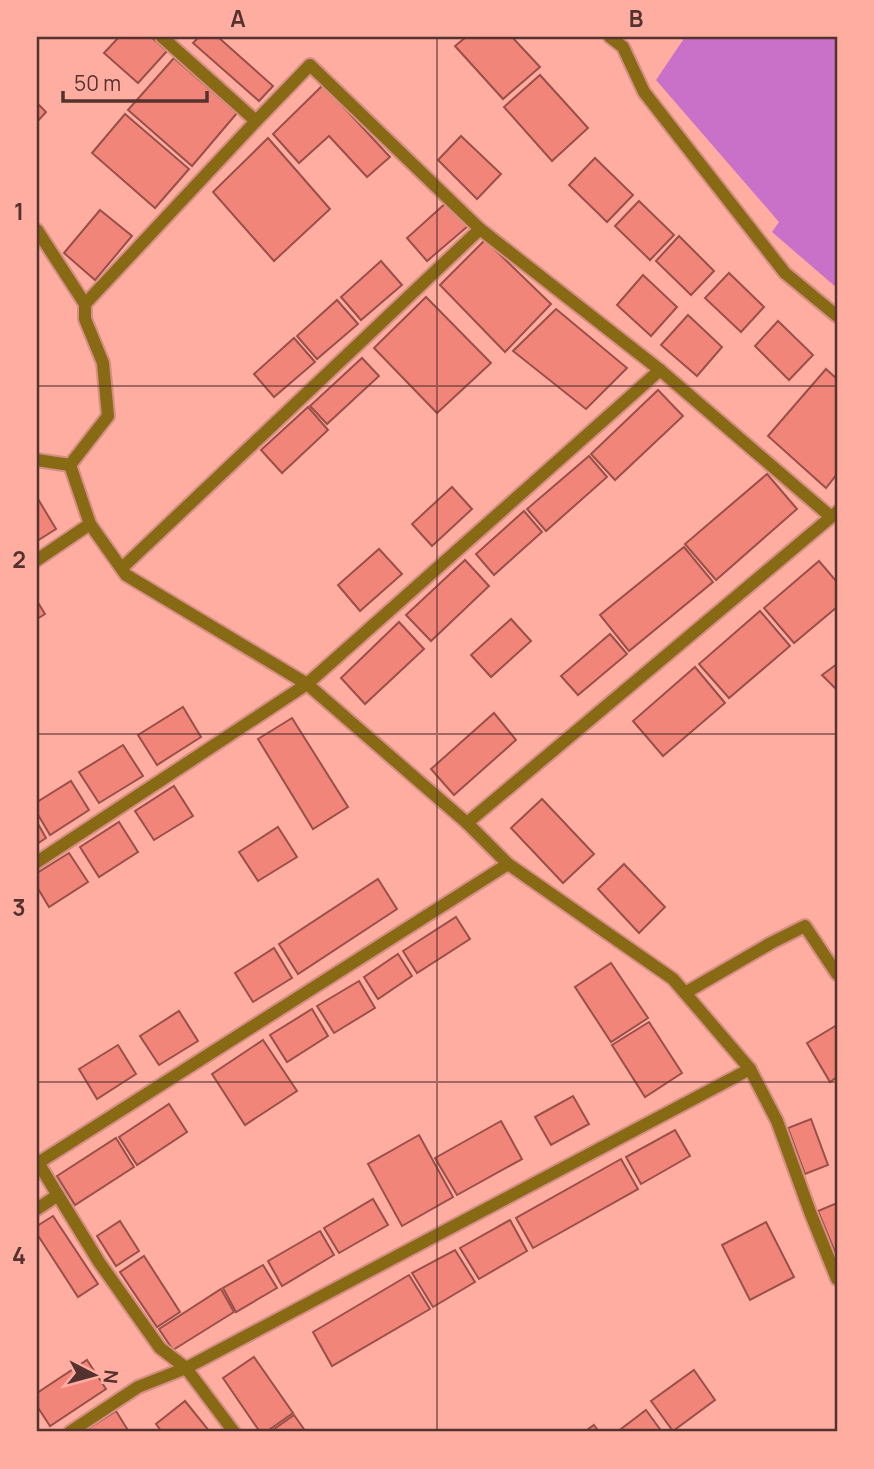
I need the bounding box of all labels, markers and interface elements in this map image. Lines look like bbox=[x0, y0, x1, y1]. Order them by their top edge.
text: A bbox=[230, 2, 246, 34]
text: B bbox=[629, 2, 643, 34]
scale bar bbox=[63, 60, 206, 104]
text: 50 m bbox=[74, 69, 121, 97]
text: 1 bbox=[14, 195, 24, 227]
text: 2 bbox=[12, 543, 26, 575]
text: 3 bbox=[12, 891, 26, 923]
text: 4 bbox=[12, 1239, 26, 1271]
north arrow bbox=[60, 1340, 130, 1410]
text: N bbox=[97, 1369, 125, 1385]

